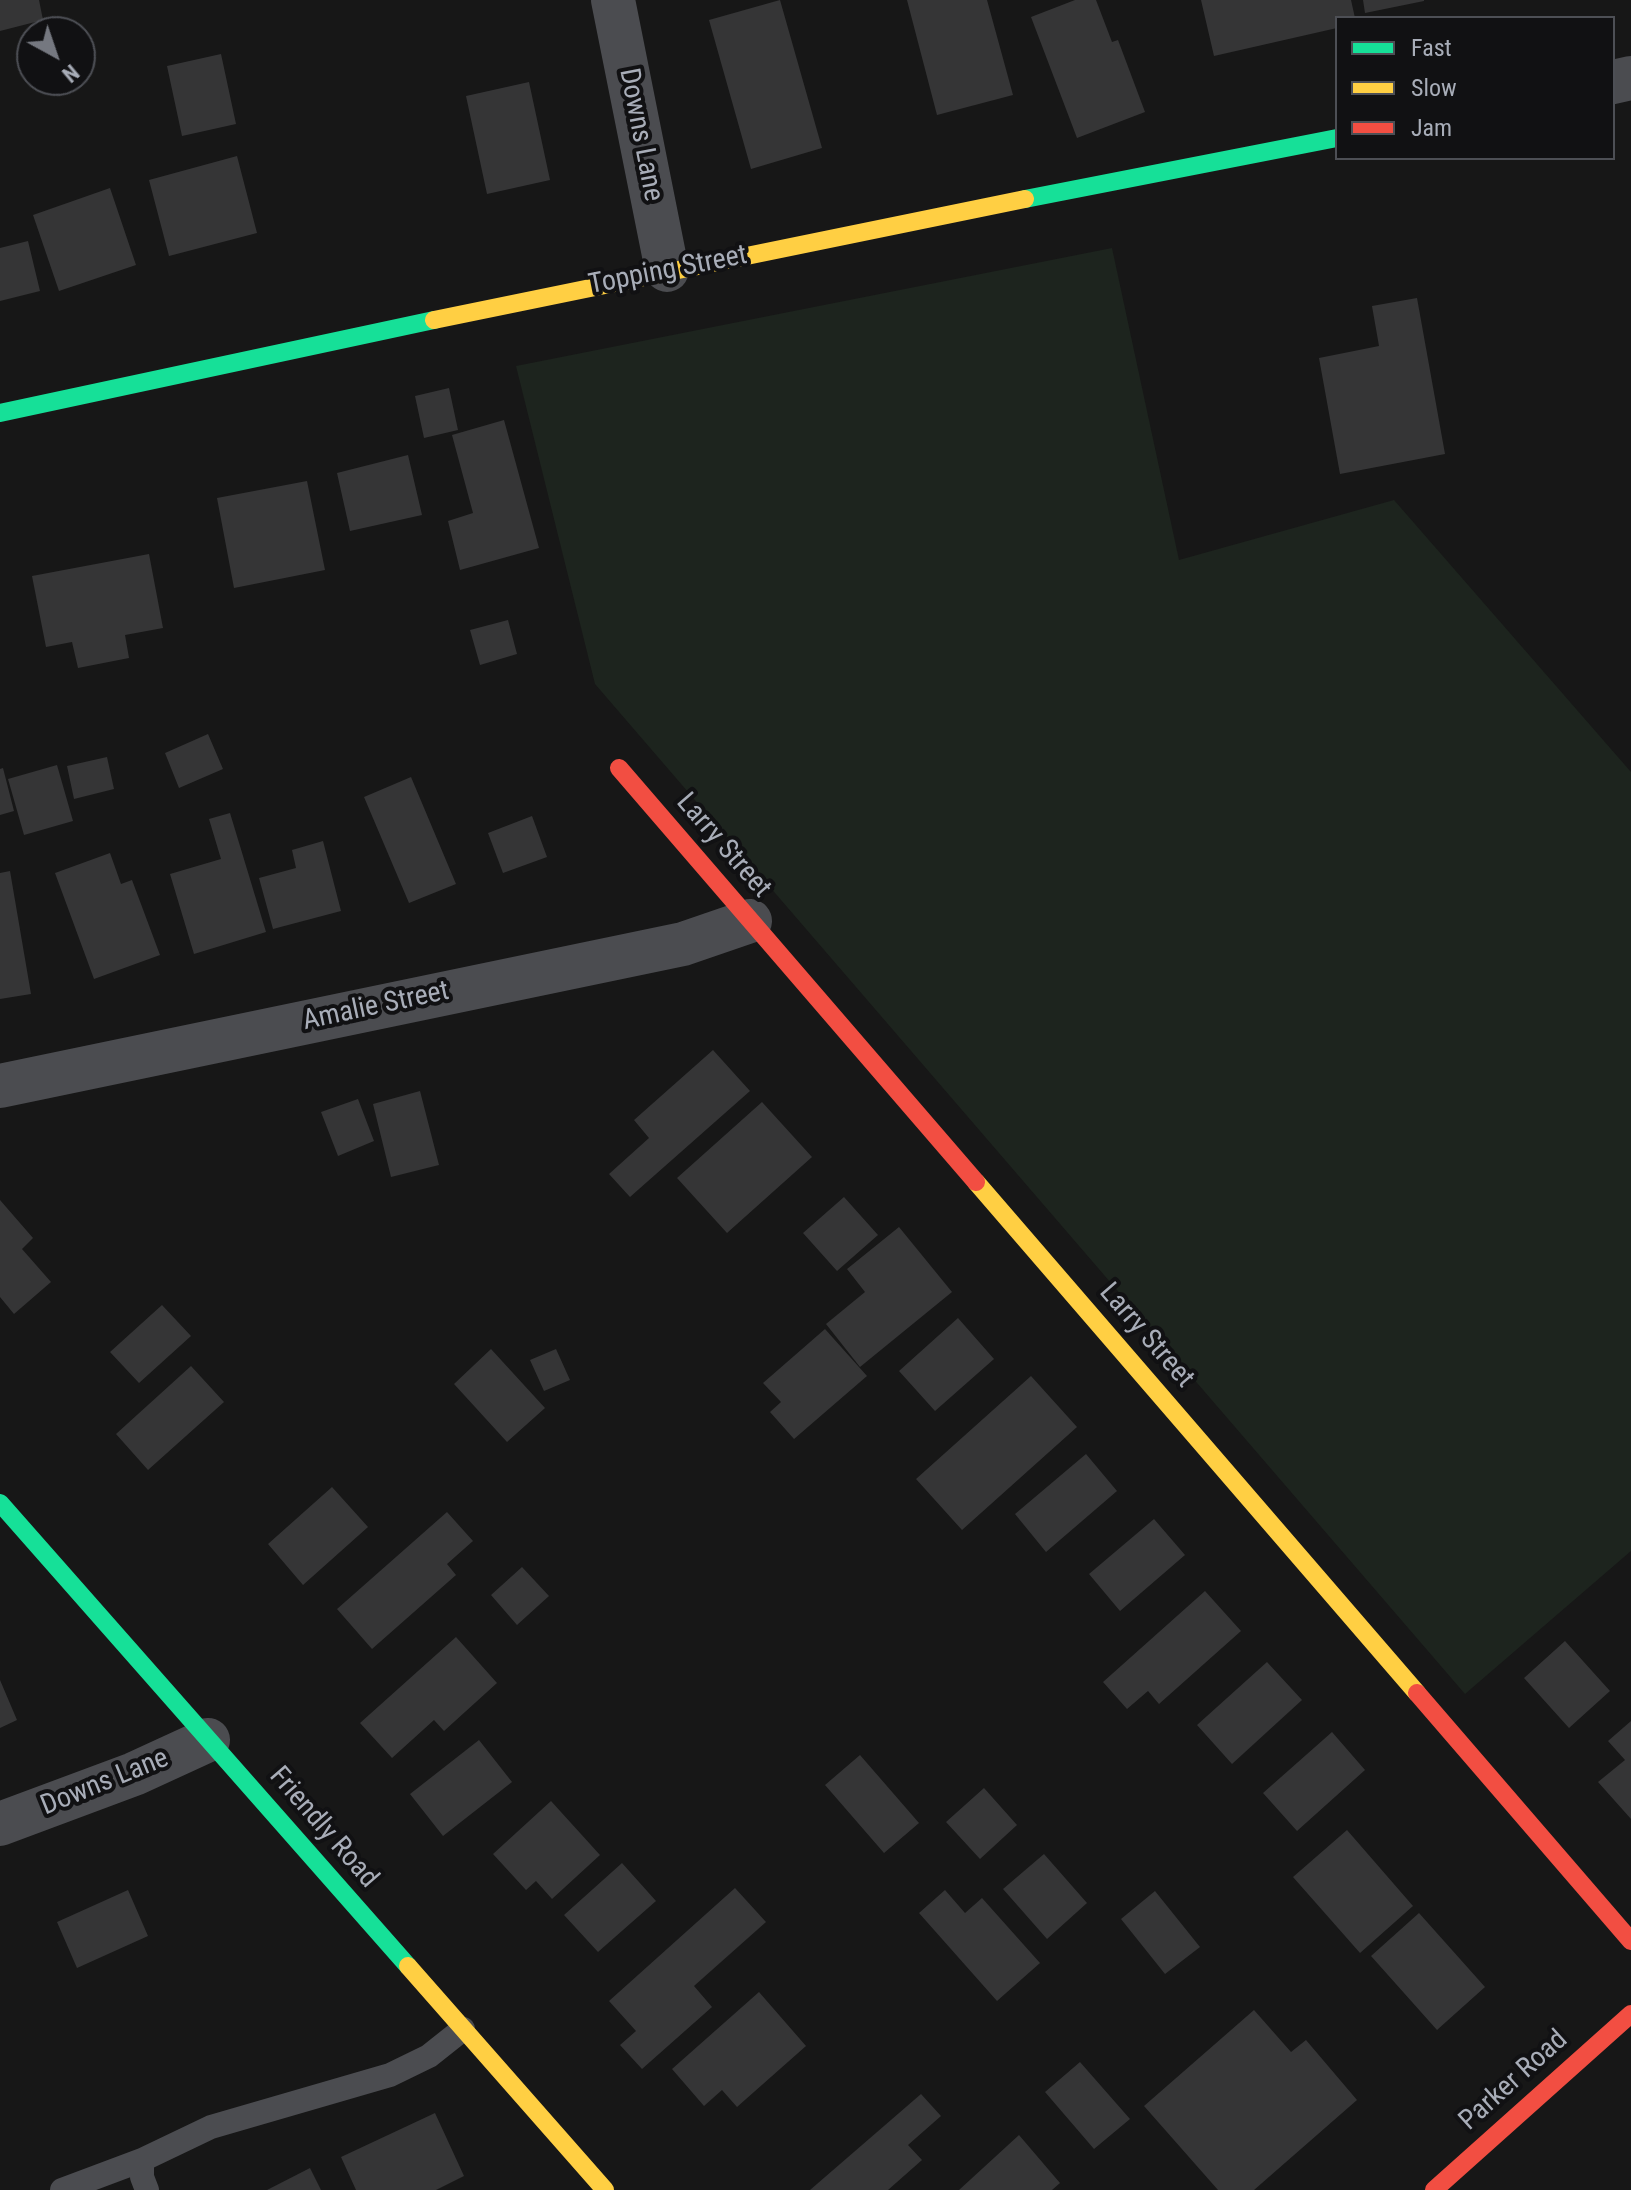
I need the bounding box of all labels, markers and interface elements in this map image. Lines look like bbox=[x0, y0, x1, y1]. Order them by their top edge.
north arrow bbox=[16, 16, 96, 96]
legend bbox=[1335, 16, 1615, 160]
text: Fast bbox=[1411, 34, 1452, 62]
text: N bbox=[57, 59, 84, 87]
street label: Downs Lane bbox=[611, 66, 669, 204]
text: Slow bbox=[1411, 74, 1457, 102]
text: Jam bbox=[1411, 114, 1452, 142]
street label: Topping Street bbox=[586, 239, 750, 303]
street label: Larry Street bbox=[668, 787, 778, 905]
street label: Amalie Street bbox=[300, 975, 452, 1039]
street label: Larry Street bbox=[1091, 1277, 1201, 1395]
street label: Downs Lane bbox=[36, 1742, 174, 1824]
street label: Friendly Road bbox=[261, 1761, 385, 1895]
street label: Parker Road bbox=[1453, 2024, 1575, 2138]

